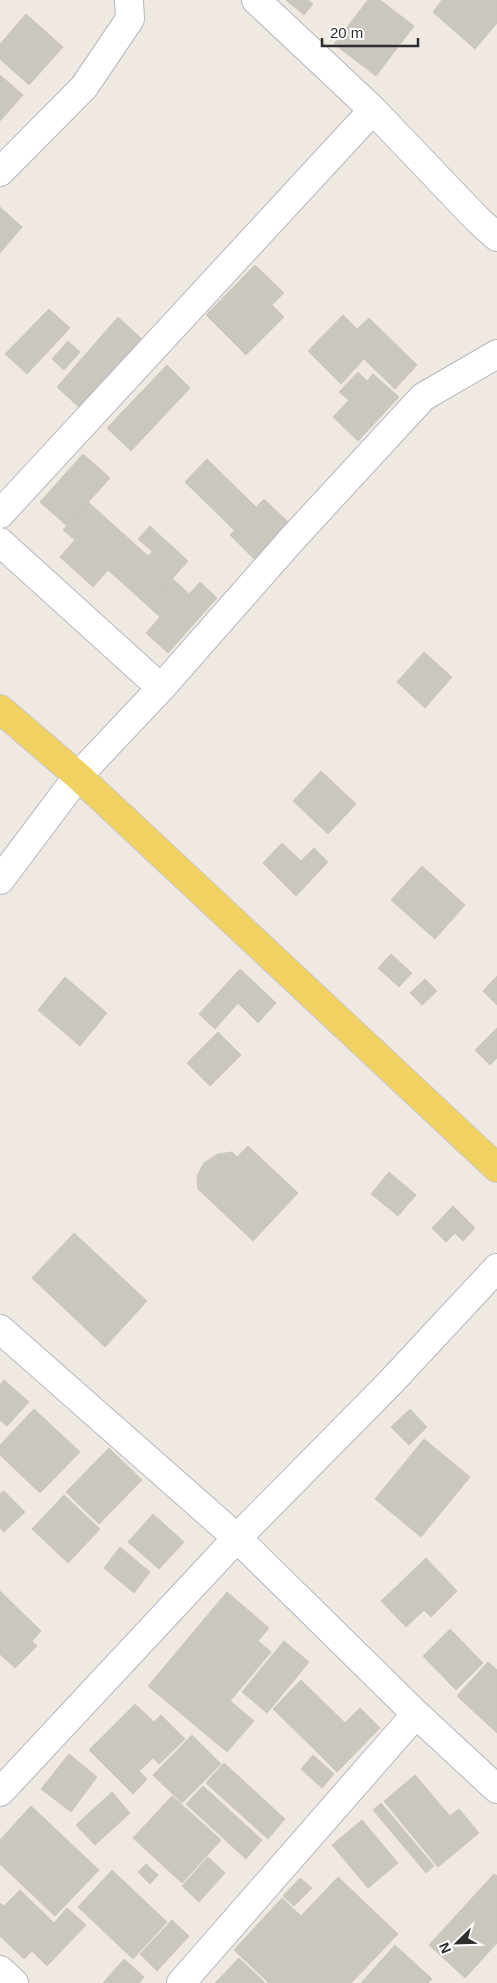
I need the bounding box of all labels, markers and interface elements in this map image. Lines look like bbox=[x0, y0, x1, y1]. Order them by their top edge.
scale bar bbox=[322, 15, 418, 47]
text: 20 m bbox=[330, 24, 363, 41]
north arrow bbox=[432, 1918, 482, 1968]
text: N bbox=[436, 1940, 454, 1956]

